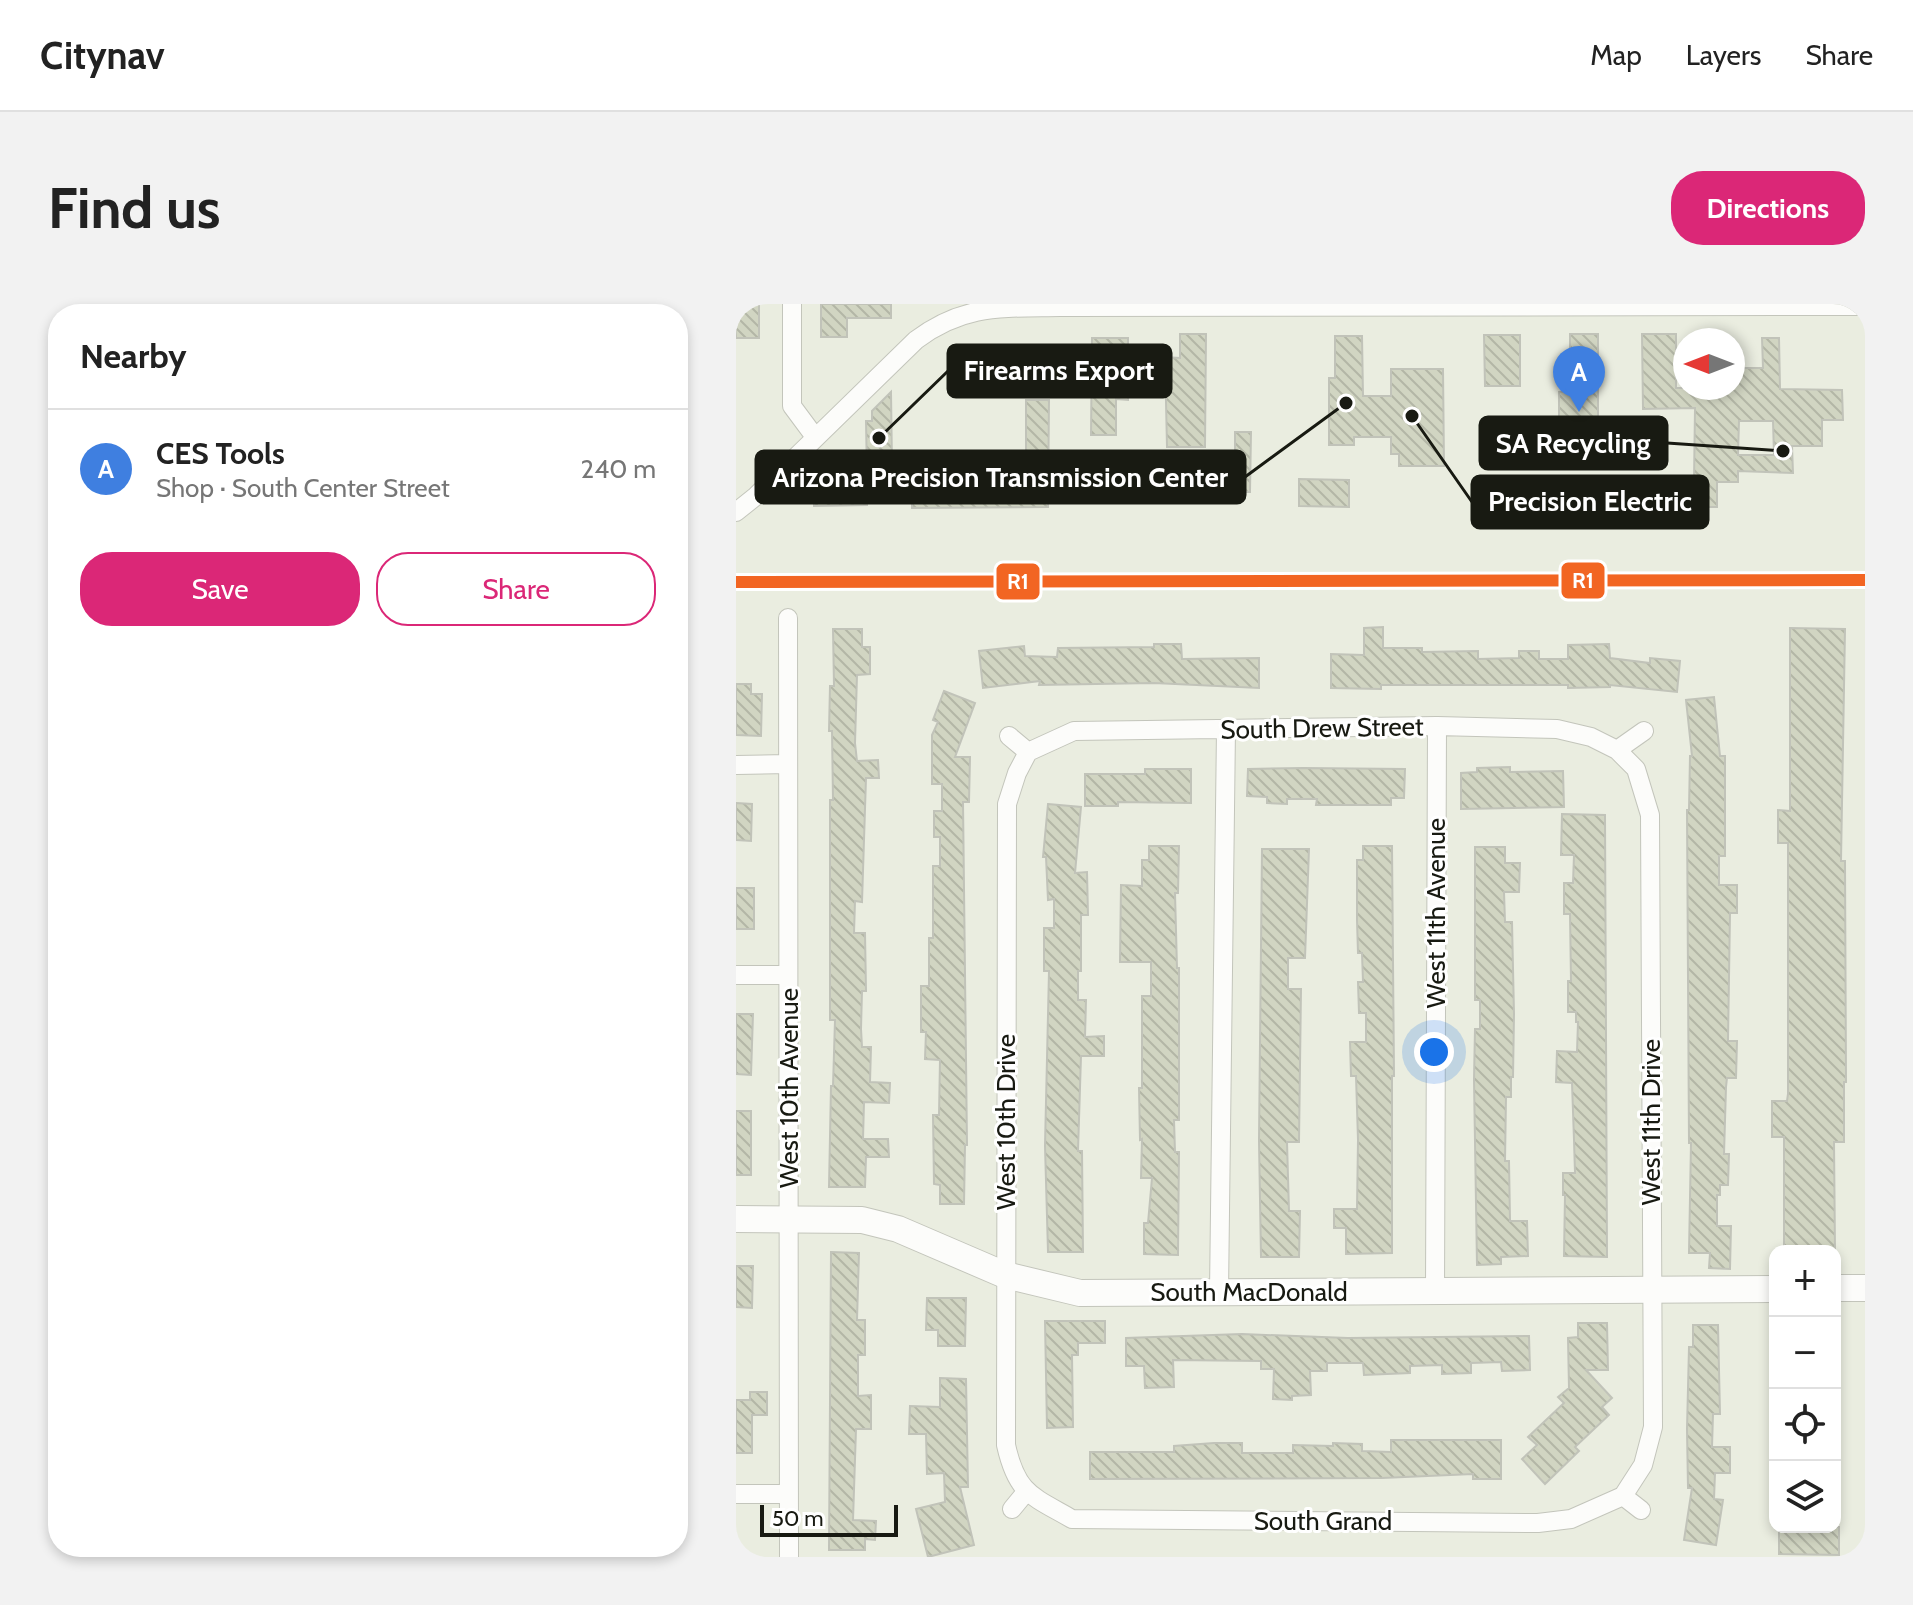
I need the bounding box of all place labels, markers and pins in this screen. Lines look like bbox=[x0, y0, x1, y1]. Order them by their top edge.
callout: Firearms Export bbox=[948, 345, 1171, 397]
pin: A bbox=[1553, 346, 1605, 412]
callout: SA Recycling bbox=[1480, 417, 1667, 469]
callout: Arizona Precision Transmission Center bbox=[756, 451, 1245, 503]
callout: Precision Electric bbox=[1472, 476, 1708, 528]

